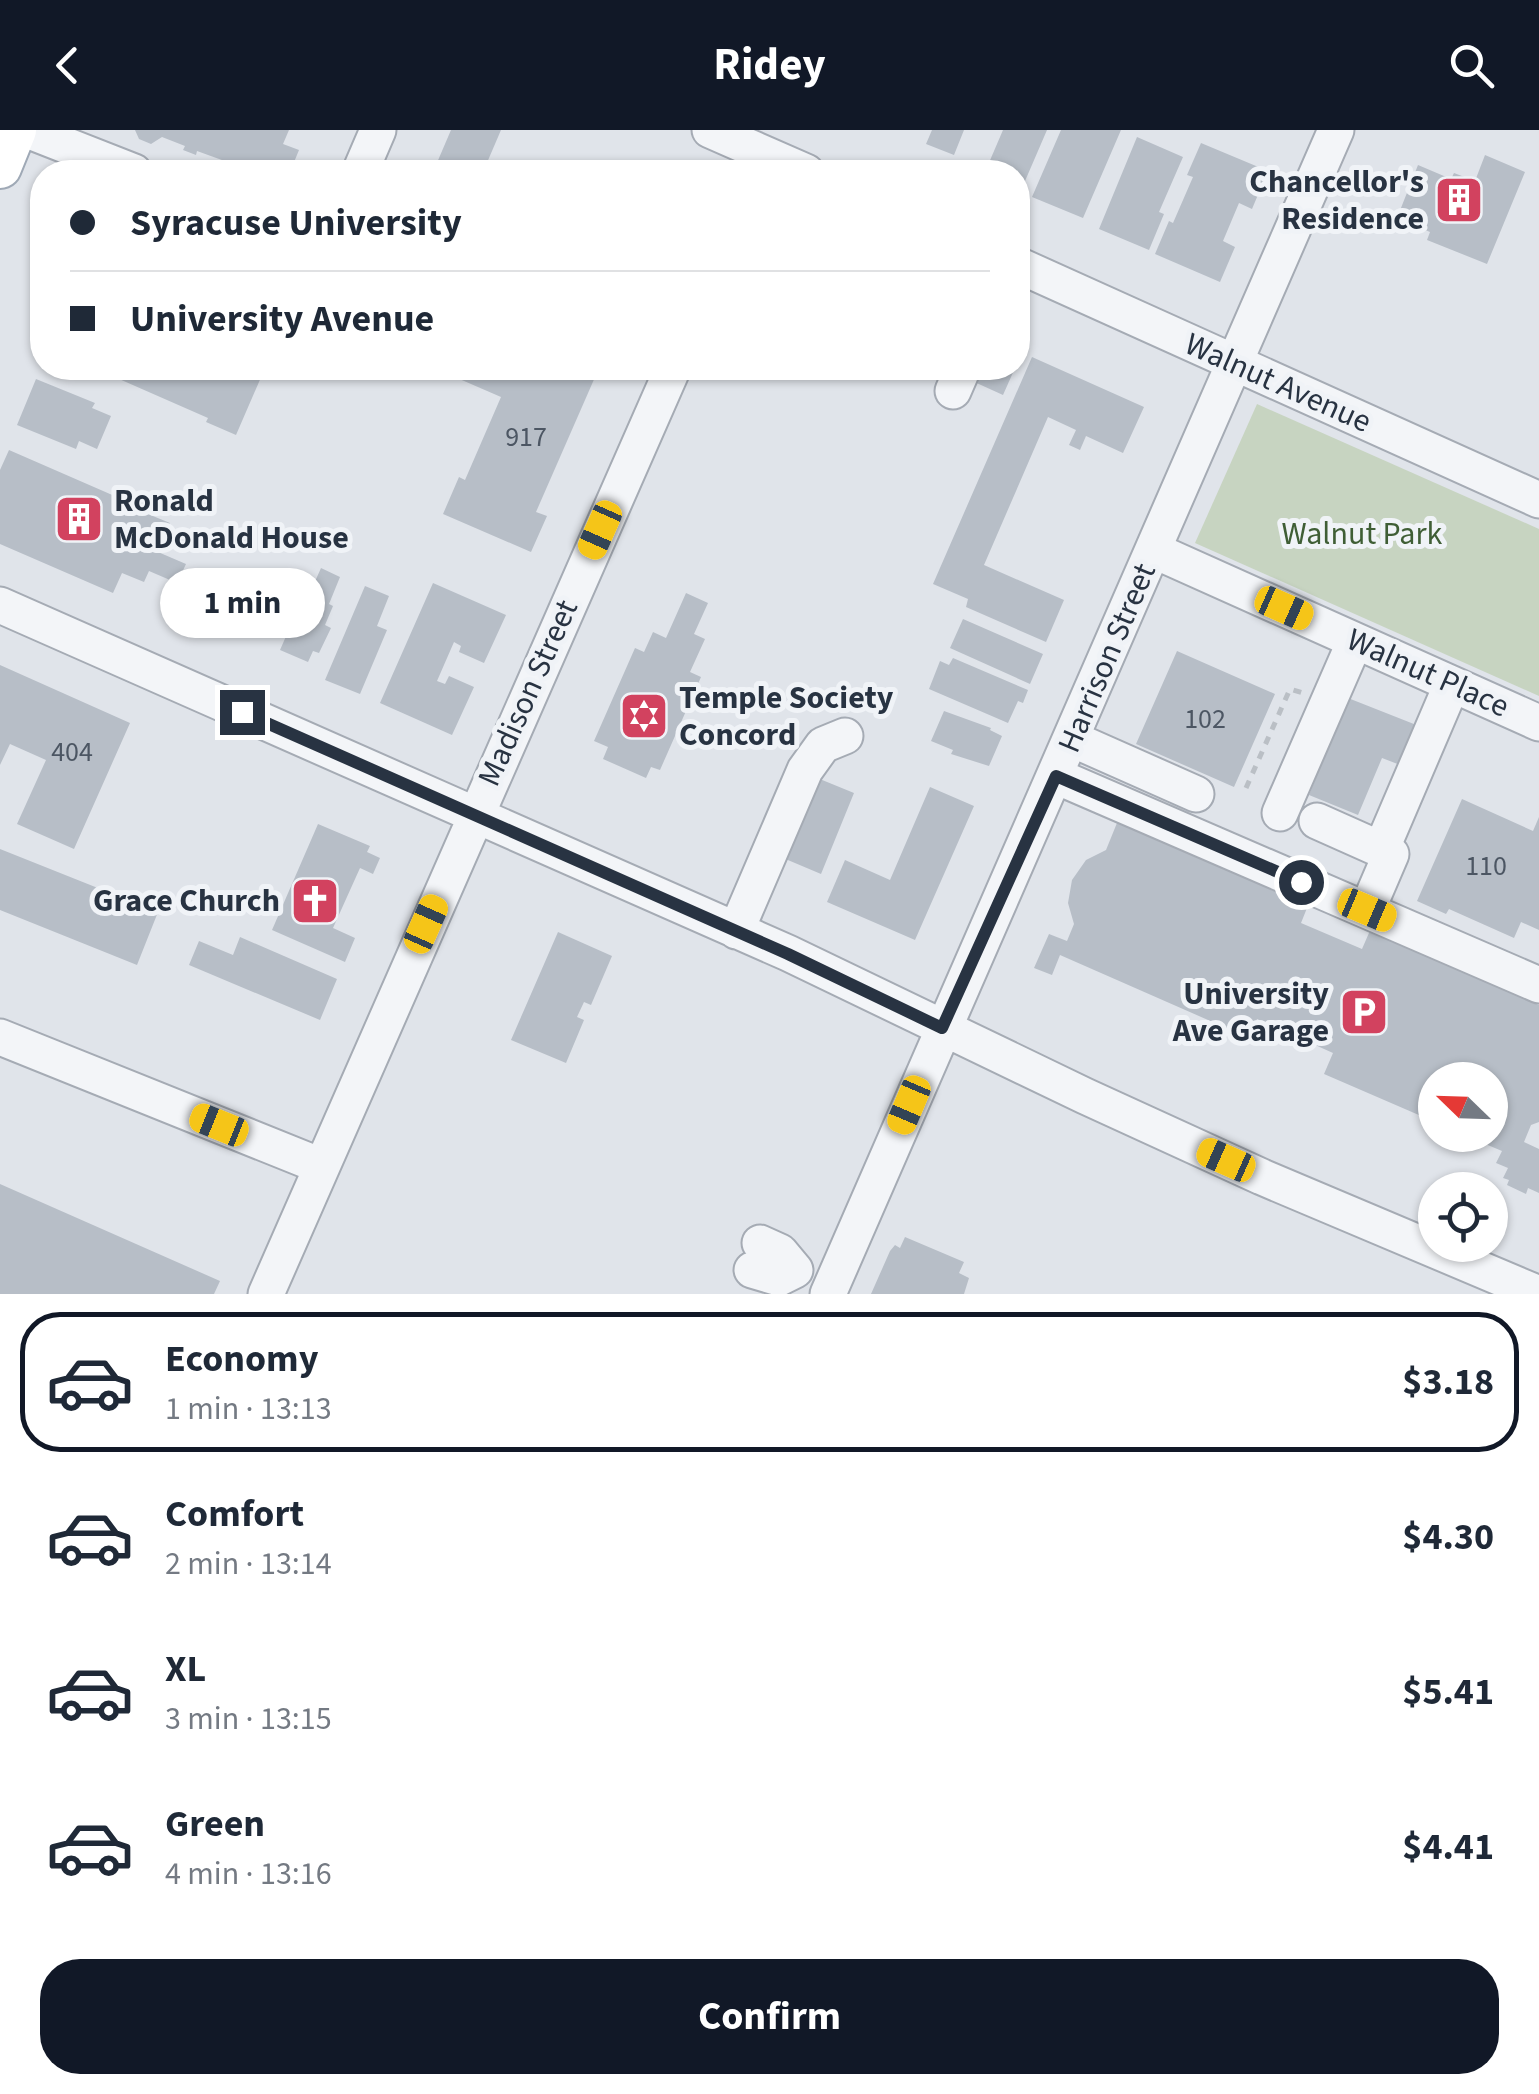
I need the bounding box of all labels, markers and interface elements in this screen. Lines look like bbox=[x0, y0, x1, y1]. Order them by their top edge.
text: Ridey bbox=[713, 33, 826, 97]
icon: back bbox=[40, 38, 95, 93]
icon: search bbox=[1444, 38, 1499, 93]
place label: Chancellor's Residence bbox=[1249, 159, 1424, 242]
building icon: Chancellor's Residence bbox=[1433, 174, 1485, 226]
text: Syracuse University bbox=[130, 196, 462, 250]
text: University Avenue bbox=[130, 292, 434, 346]
street label: Walnut Avenue bbox=[1177, 321, 1379, 445]
house number: 917 bbox=[505, 417, 547, 457]
place label: Ronald McDonald House bbox=[114, 478, 349, 561]
building icon: Ronald McDonald House bbox=[53, 493, 105, 545]
car bbox=[574, 496, 626, 564]
park label: Walnut Park bbox=[1282, 511, 1443, 557]
street label: Harrison Street bbox=[1046, 556, 1168, 760]
callout: 1 min bbox=[160, 567, 324, 637]
text: 1 min bbox=[204, 580, 281, 626]
car bbox=[1250, 582, 1318, 634]
street label: Madison Street bbox=[466, 592, 590, 794]
street label: Walnut Place bbox=[1340, 617, 1516, 729]
place label: Temple Society Concord bbox=[679, 675, 894, 758]
route end bbox=[220, 690, 265, 735]
synagogue icon: Temple Society Concord bbox=[618, 690, 670, 742]
house number: 102 bbox=[1184, 699, 1226, 739]
house number: 404 bbox=[51, 732, 93, 772]
house number: 110 bbox=[1465, 846, 1507, 886]
route start bbox=[1279, 860, 1324, 905]
church icon: Grace Church bbox=[289, 875, 341, 927]
place label: Grace Church bbox=[93, 878, 280, 924]
car bbox=[1334, 884, 1400, 936]
car bbox=[400, 890, 452, 958]
place label: University Ave Garage bbox=[1172, 971, 1329, 1054]
parking icon: University Ave Garage bbox=[1338, 986, 1390, 1038]
north arrow bbox=[1418, 1062, 1508, 1152]
map controls bbox=[1418, 1062, 1508, 1262]
car bbox=[883, 1072, 935, 1138]
car bbox=[186, 1100, 252, 1150]
car bbox=[1192, 1134, 1260, 1186]
button: locate bbox=[1418, 1172, 1508, 1262]
text: Economy bbox=[165, 1332, 318, 1386]
icon: car bbox=[45, 1337, 135, 1427]
text: $3.18 bbox=[1402, 1355, 1494, 1409]
text: 1 min · 13:13 bbox=[165, 1386, 332, 1432]
text: Comfort bbox=[165, 1487, 304, 1541]
icon: car bbox=[45, 1492, 135, 1582]
text: $4.30 bbox=[1402, 1510, 1494, 1564]
text: 2 min · 13:14 bbox=[165, 1541, 332, 1587]
text: XL bbox=[165, 1642, 206, 1696]
icon: car bbox=[45, 1647, 135, 1737]
text: $5.41 bbox=[1402, 1665, 1494, 1719]
text: 3 min · 13:15 bbox=[165, 1696, 332, 1742]
text: Green bbox=[165, 1797, 265, 1851]
icon: car bbox=[45, 1802, 135, 1892]
text: $4.41 bbox=[1402, 1820, 1494, 1874]
text: 4 min · 13:16 bbox=[165, 1851, 332, 1897]
button: Confirm bbox=[40, 1959, 1499, 2074]

